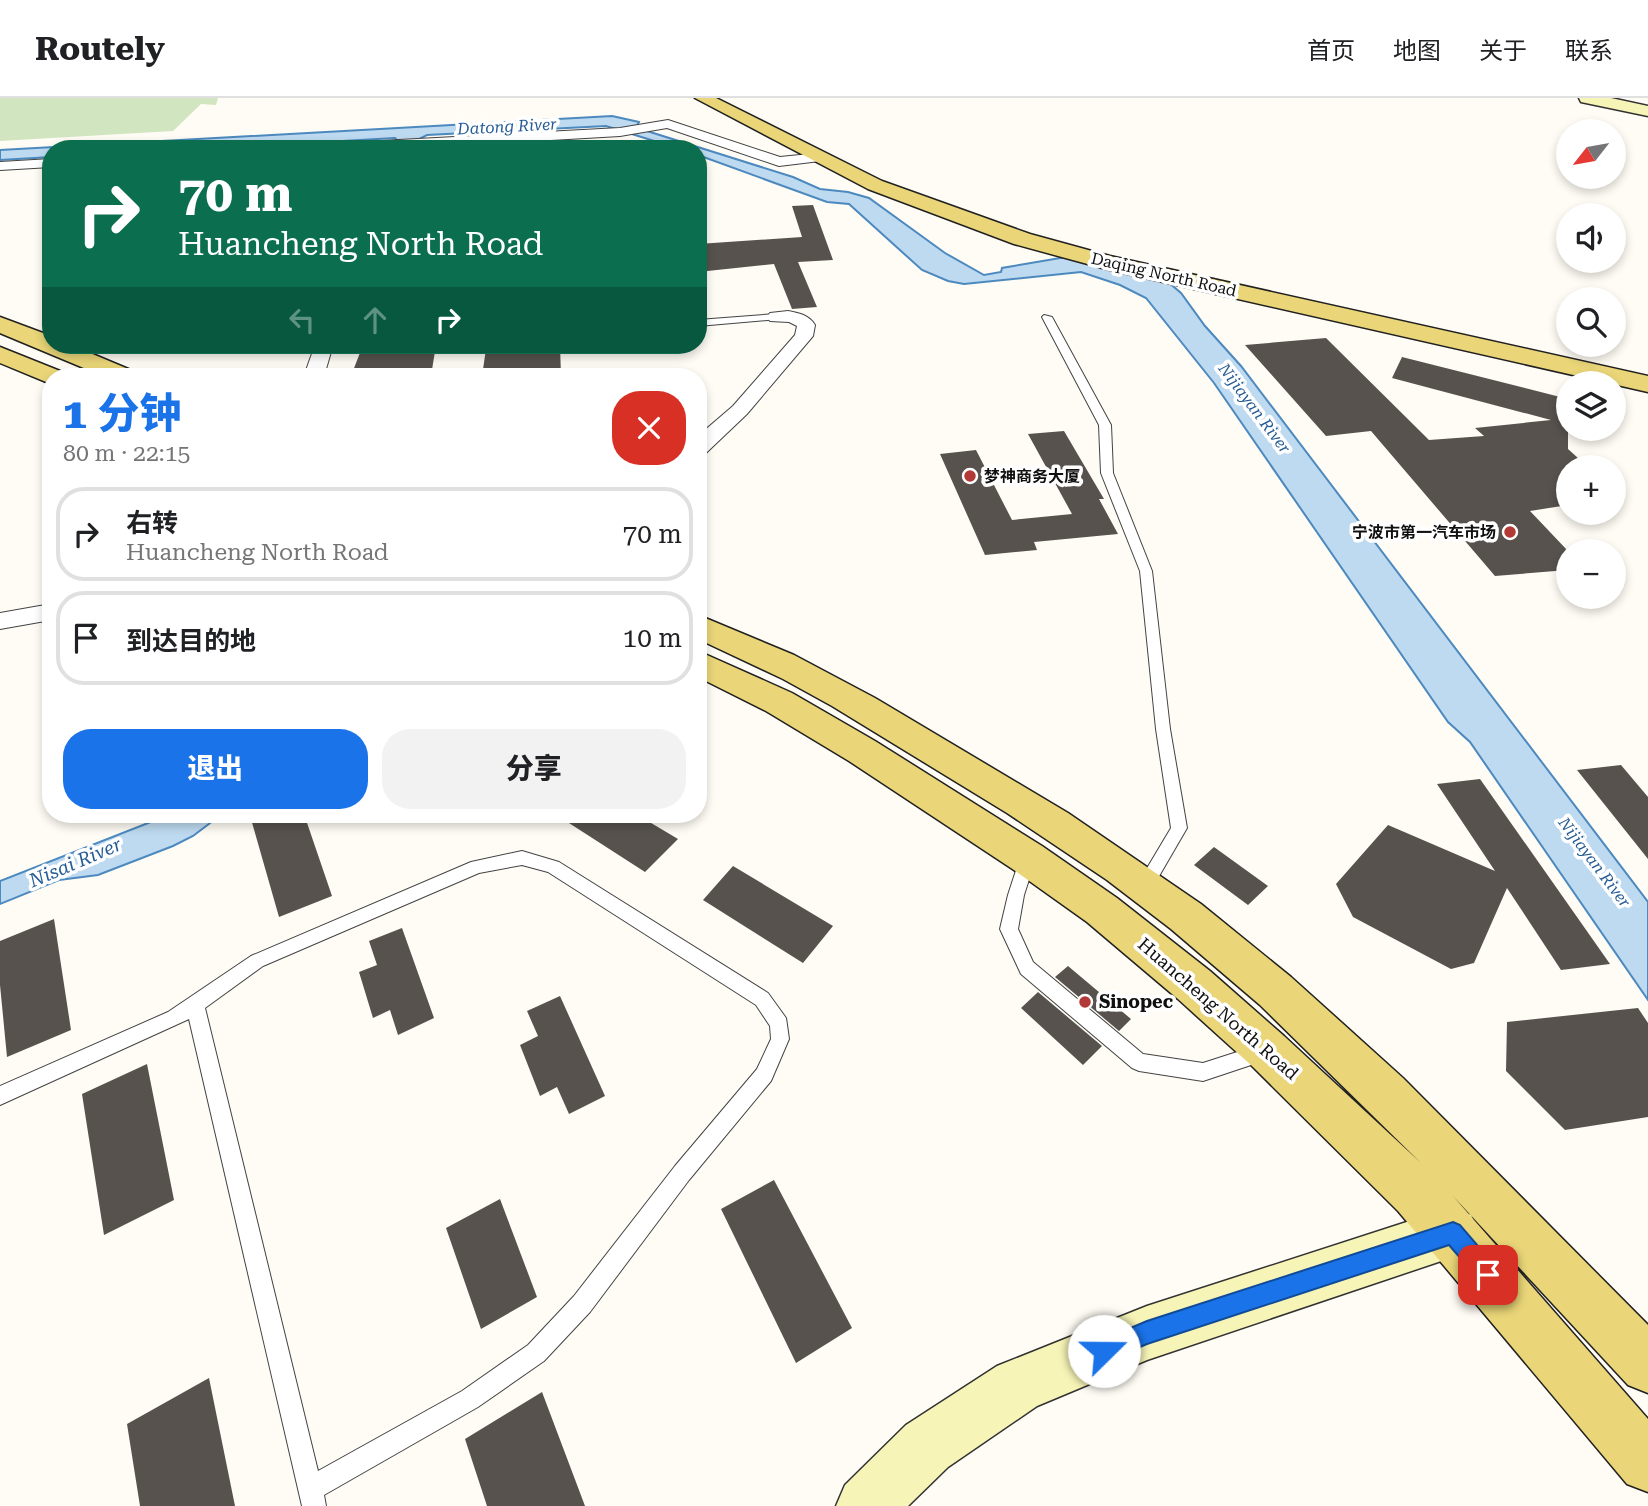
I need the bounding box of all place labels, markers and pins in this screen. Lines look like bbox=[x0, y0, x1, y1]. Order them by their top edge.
place label: 梦神商务大厦 bbox=[984, 467, 1080, 486]
marker: 梦神商务大厦 bbox=[962, 468, 978, 484]
place label: 宁波市第一汽车市场 bbox=[1352, 523, 1496, 542]
marker: 宁波市第一汽车市场 bbox=[1502, 524, 1518, 540]
place label: Sinopec bbox=[1099, 991, 1173, 1012]
marker: Sinopec bbox=[1077, 994, 1093, 1010]
pin bbox=[1458, 1245, 1518, 1305]

